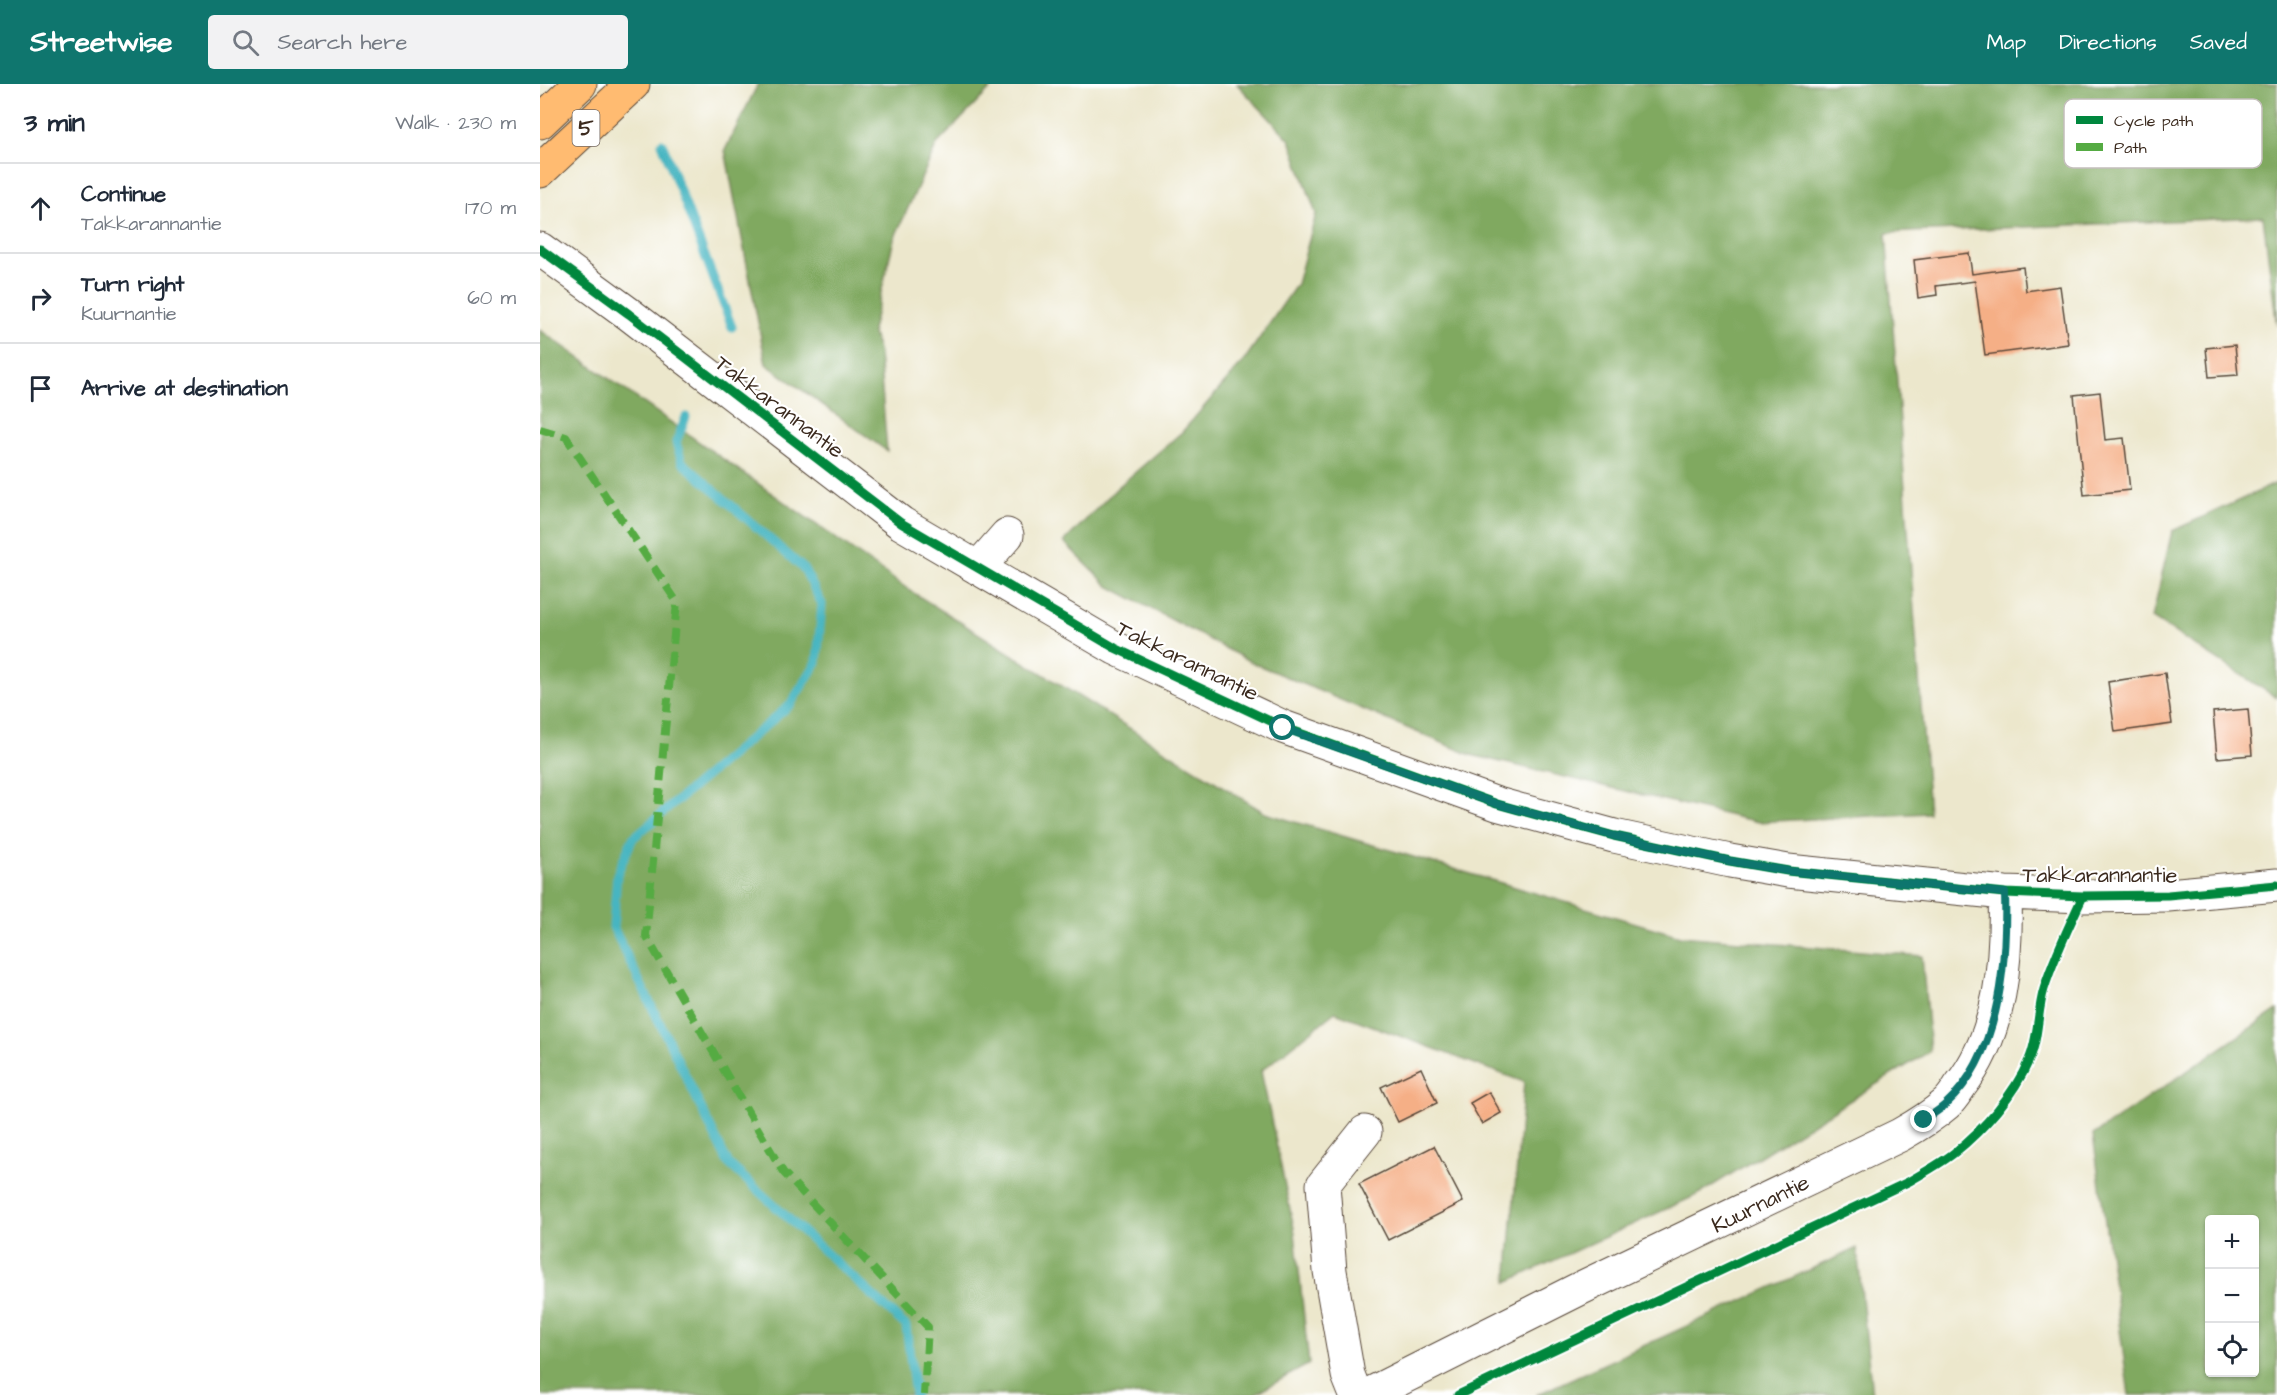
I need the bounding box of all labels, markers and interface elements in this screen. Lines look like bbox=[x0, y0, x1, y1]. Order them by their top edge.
search box bbox=[208, 15, 628, 69]
text: Streetwise bbox=[30, 23, 172, 62]
icon: search bbox=[229, 26, 262, 59]
text: Search here bbox=[277, 27, 407, 58]
text: Map bbox=[1986, 28, 2026, 57]
text: Directions bbox=[2059, 28, 2157, 57]
text: Saved bbox=[2190, 28, 2247, 57]
legend bbox=[2064, 99, 2262, 168]
text: 3 min bbox=[24, 105, 85, 141]
text: Walk · 230 m bbox=[395, 109, 516, 137]
road number: 5 bbox=[572, 110, 600, 146]
text: Cycle path bbox=[2114, 110, 2193, 133]
text: Path bbox=[2114, 137, 2147, 159]
text: Continue bbox=[81, 179, 166, 210]
icon: ahead bbox=[24, 192, 57, 225]
text: 170 m bbox=[465, 194, 516, 222]
text: Takkarannantie bbox=[81, 210, 222, 238]
text: Turn right bbox=[81, 269, 184, 300]
icon: right bbox=[24, 282, 57, 315]
text: 60 m bbox=[467, 284, 516, 312]
text: Kuurnantie bbox=[81, 300, 177, 328]
street label: Takkarannantie bbox=[708, 348, 850, 466]
icon: arrive bbox=[24, 372, 57, 405]
text: Arrive at destination bbox=[81, 373, 288, 404]
street label: Takkarannantie bbox=[1111, 613, 1264, 709]
route start bbox=[1269, 714, 1295, 740]
street label: Takkarannantie bbox=[2023, 860, 2177, 891]
route end bbox=[1910, 1106, 1936, 1132]
street label: Kuurnantie bbox=[1707, 1167, 1815, 1241]
map controls bbox=[2205, 1215, 2259, 1377]
button: + bbox=[2205, 1215, 2259, 1269]
button: − bbox=[2205, 1269, 2259, 1323]
button: locate bbox=[2205, 1323, 2259, 1377]

